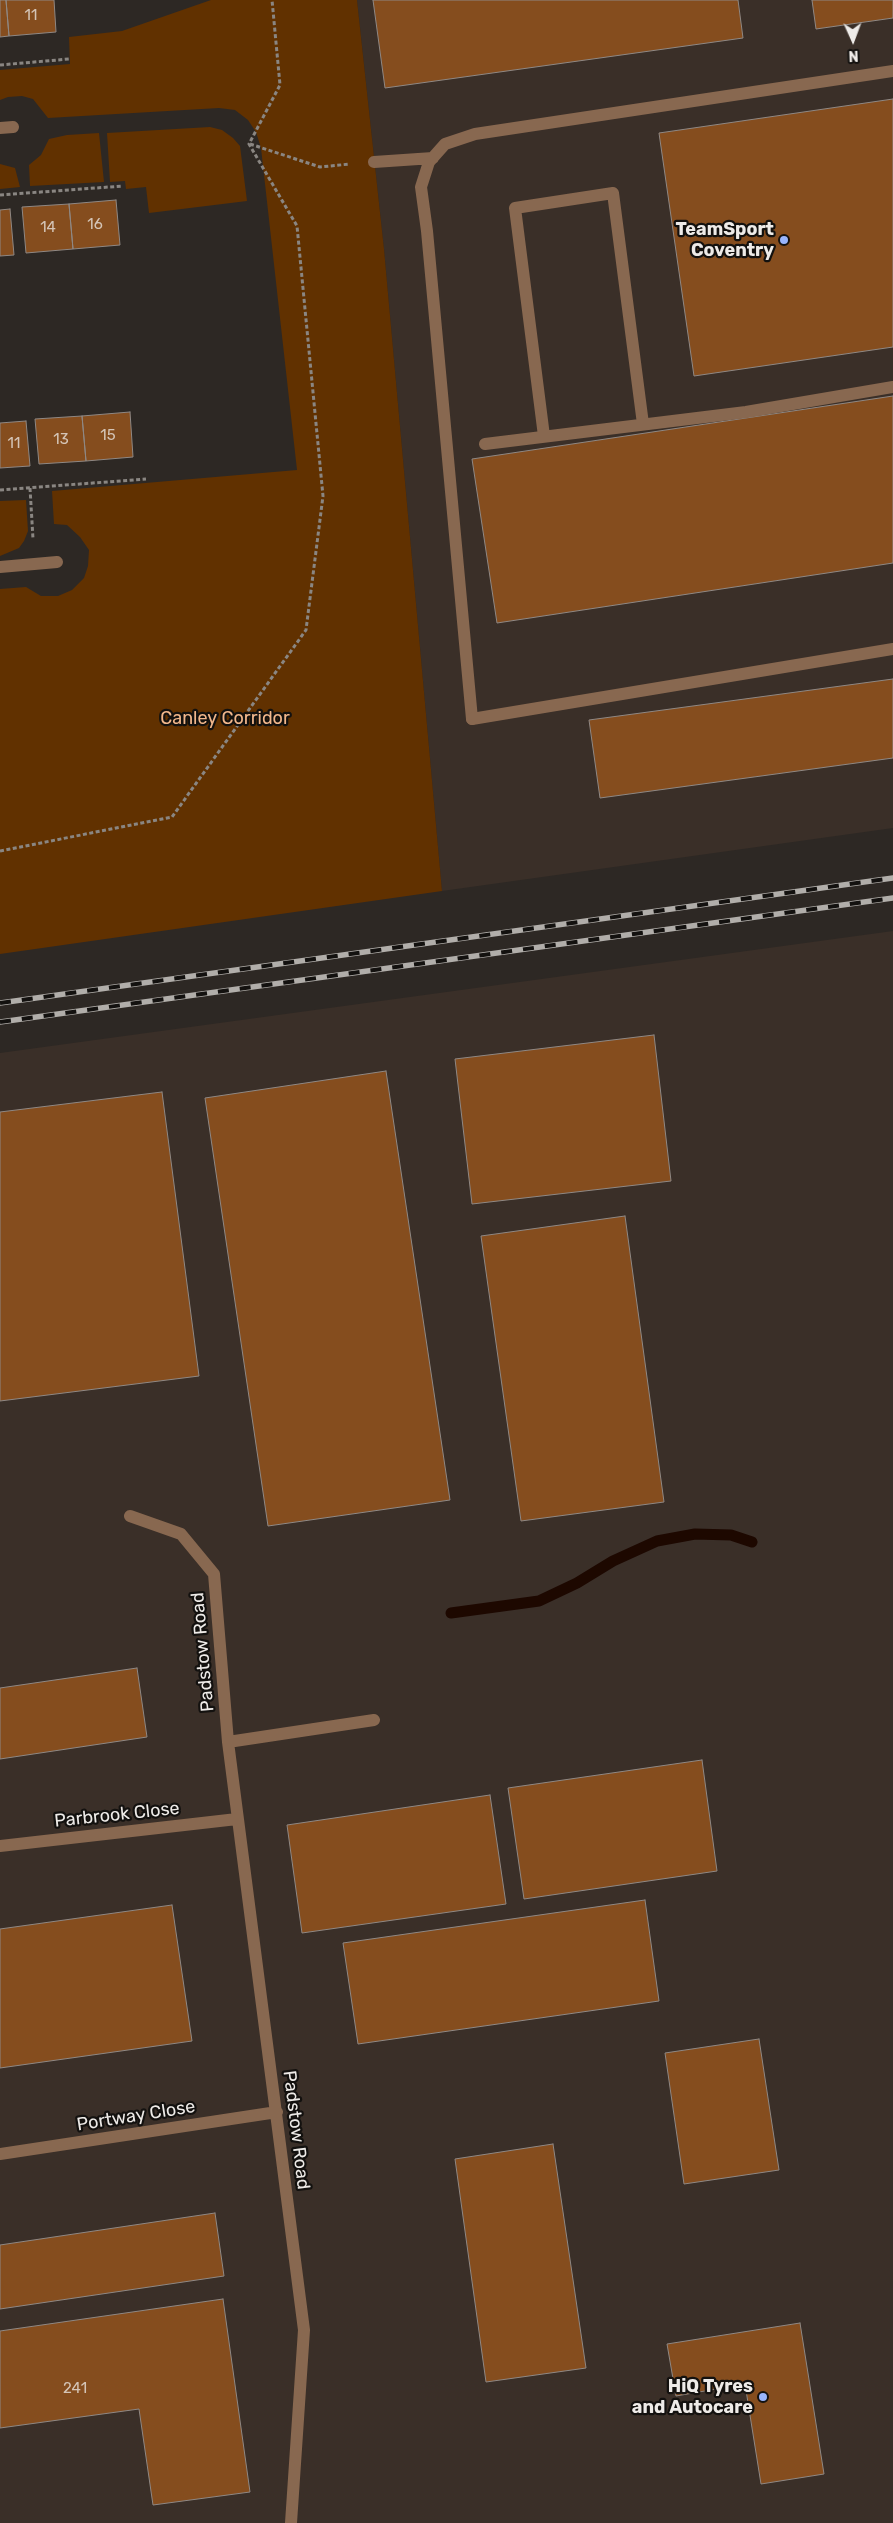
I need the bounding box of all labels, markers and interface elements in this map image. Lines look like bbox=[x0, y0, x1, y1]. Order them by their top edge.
house number: 11 bbox=[25, 7, 37, 25]
north arrow bbox=[828, 15, 878, 65]
text: N bbox=[848, 47, 859, 64]
house number: 16 bbox=[87, 216, 103, 234]
house number: 14 bbox=[40, 219, 56, 237]
place label: TeamSport Coventry bbox=[676, 219, 774, 262]
marker: TeamSport Coventry bbox=[778, 234, 790, 246]
house number: 15 bbox=[100, 427, 116, 445]
house number: 13 bbox=[53, 431, 69, 449]
house number: 11 bbox=[8, 435, 20, 453]
park label: Canley Corridor bbox=[160, 708, 290, 730]
street label: Padstow Road bbox=[187, 1591, 219, 1713]
street label: Parbrook Close bbox=[53, 1798, 181, 1832]
street label: Padstow Road bbox=[278, 2069, 314, 2191]
street label: Portway Close bbox=[75, 2096, 197, 2136]
place label: HiQ Tyres and Autocare bbox=[632, 2376, 753, 2418]
house number: 241 bbox=[63, 2380, 87, 2398]
marker: HiQ Tyres and Autocare bbox=[757, 2391, 769, 2403]

